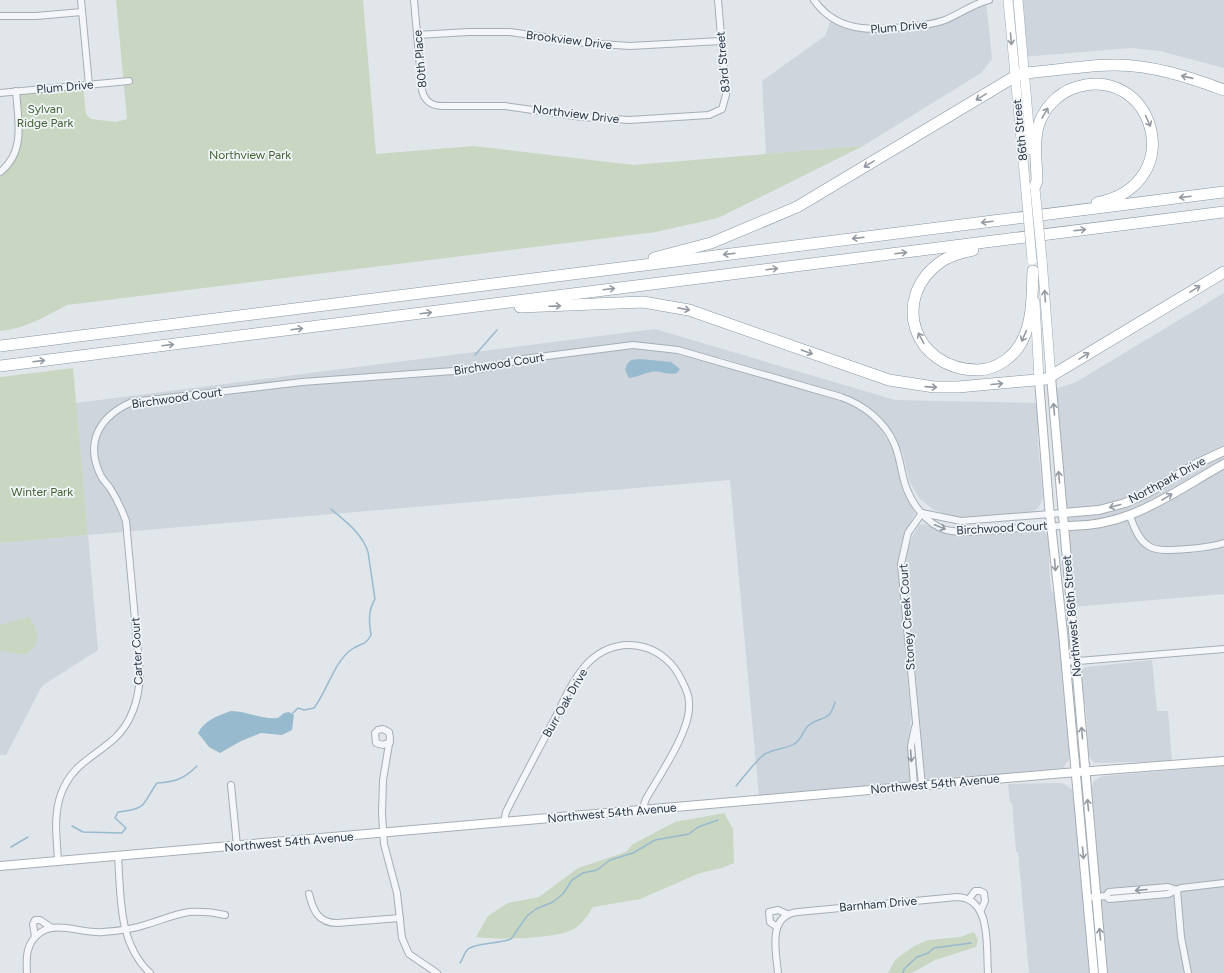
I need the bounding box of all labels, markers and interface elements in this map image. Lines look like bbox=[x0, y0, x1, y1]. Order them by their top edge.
street label: Plum Drive bbox=[870, 17, 929, 36]
street label: Brookview Drive bbox=[525, 28, 613, 52]
street label: 80th Place bbox=[410, 29, 430, 89]
street label: 83rd Street bbox=[713, 30, 733, 93]
one-way arrow bbox=[1008, 32, 1015, 45]
one-way arrow bbox=[1181, 73, 1194, 80]
street label: Plum Drive bbox=[36, 77, 95, 96]
one-way arrow bbox=[976, 93, 987, 101]
street label: 86th Street bbox=[1010, 98, 1030, 162]
park label: Sylvan Ridge Park bbox=[17, 102, 74, 130]
street label: Northview Drive bbox=[532, 102, 620, 126]
one-way arrow bbox=[1041, 108, 1049, 119]
one-way arrow bbox=[1145, 115, 1153, 127]
park label: Northview Park bbox=[209, 148, 291, 162]
one-way arrow bbox=[864, 160, 875, 168]
one-way arrow bbox=[1179, 193, 1192, 201]
one-way arrow bbox=[981, 218, 994, 226]
one-way arrow bbox=[1073, 226, 1086, 234]
one-way arrow bbox=[852, 234, 865, 242]
one-way arrow bbox=[894, 249, 907, 257]
one-way arrow bbox=[723, 250, 736, 258]
one-way arrow bbox=[765, 265, 778, 273]
one-way arrow bbox=[1189, 285, 1200, 293]
one-way arrow bbox=[603, 286, 616, 293]
one-way arrow bbox=[1041, 290, 1048, 303]
one-way arrow bbox=[548, 302, 561, 310]
one-way arrow bbox=[677, 305, 690, 313]
one-way arrow bbox=[419, 309, 432, 317]
one-way arrow bbox=[290, 325, 303, 333]
one-way arrow bbox=[1020, 330, 1027, 342]
one-way arrow bbox=[917, 333, 924, 345]
one-way arrow bbox=[161, 341, 174, 349]
one-way arrow bbox=[800, 348, 812, 356]
street label: Birchwood Court bbox=[453, 350, 546, 378]
one-way arrow bbox=[1078, 351, 1090, 359]
one-way arrow bbox=[32, 358, 45, 365]
one-way arrow bbox=[990, 380, 1003, 387]
one-way arrow bbox=[924, 383, 937, 390]
street label: Birchwood Court bbox=[131, 385, 224, 411]
one-way arrow bbox=[1050, 403, 1057, 416]
street label: Northpark Drive bbox=[1126, 454, 1208, 506]
one-way arrow bbox=[1056, 471, 1063, 484]
park label: Winter Park bbox=[11, 485, 73, 499]
one-way arrow bbox=[1161, 493, 1173, 501]
one-way arrow bbox=[1108, 503, 1121, 510]
street label: Birchwood Court bbox=[956, 519, 1048, 537]
one-way arrow bbox=[933, 524, 945, 532]
street label: Northwest 86th Street bbox=[1060, 554, 1084, 678]
one-way arrow bbox=[1051, 558, 1058, 571]
street label: Stoney Creek Court bbox=[896, 563, 918, 671]
street label: Carter Court bbox=[128, 616, 146, 685]
street label: Burr Oak Drive bbox=[540, 666, 591, 740]
one-way arrow bbox=[1078, 727, 1086, 740]
one-way arrow bbox=[908, 749, 915, 762]
street label: Northwest 54th Avenue bbox=[870, 771, 1001, 797]
one-way arrow bbox=[1085, 799, 1092, 812]
street label: Northwest 54th Avenue bbox=[547, 800, 678, 826]
street label: Northwest 54th Avenue bbox=[224, 829, 355, 855]
one-way arrow bbox=[1079, 846, 1086, 859]
one-way arrow bbox=[1135, 886, 1148, 893]
street label: Barnham Drive bbox=[839, 894, 918, 914]
one-way arrow bbox=[1096, 928, 1103, 941]

